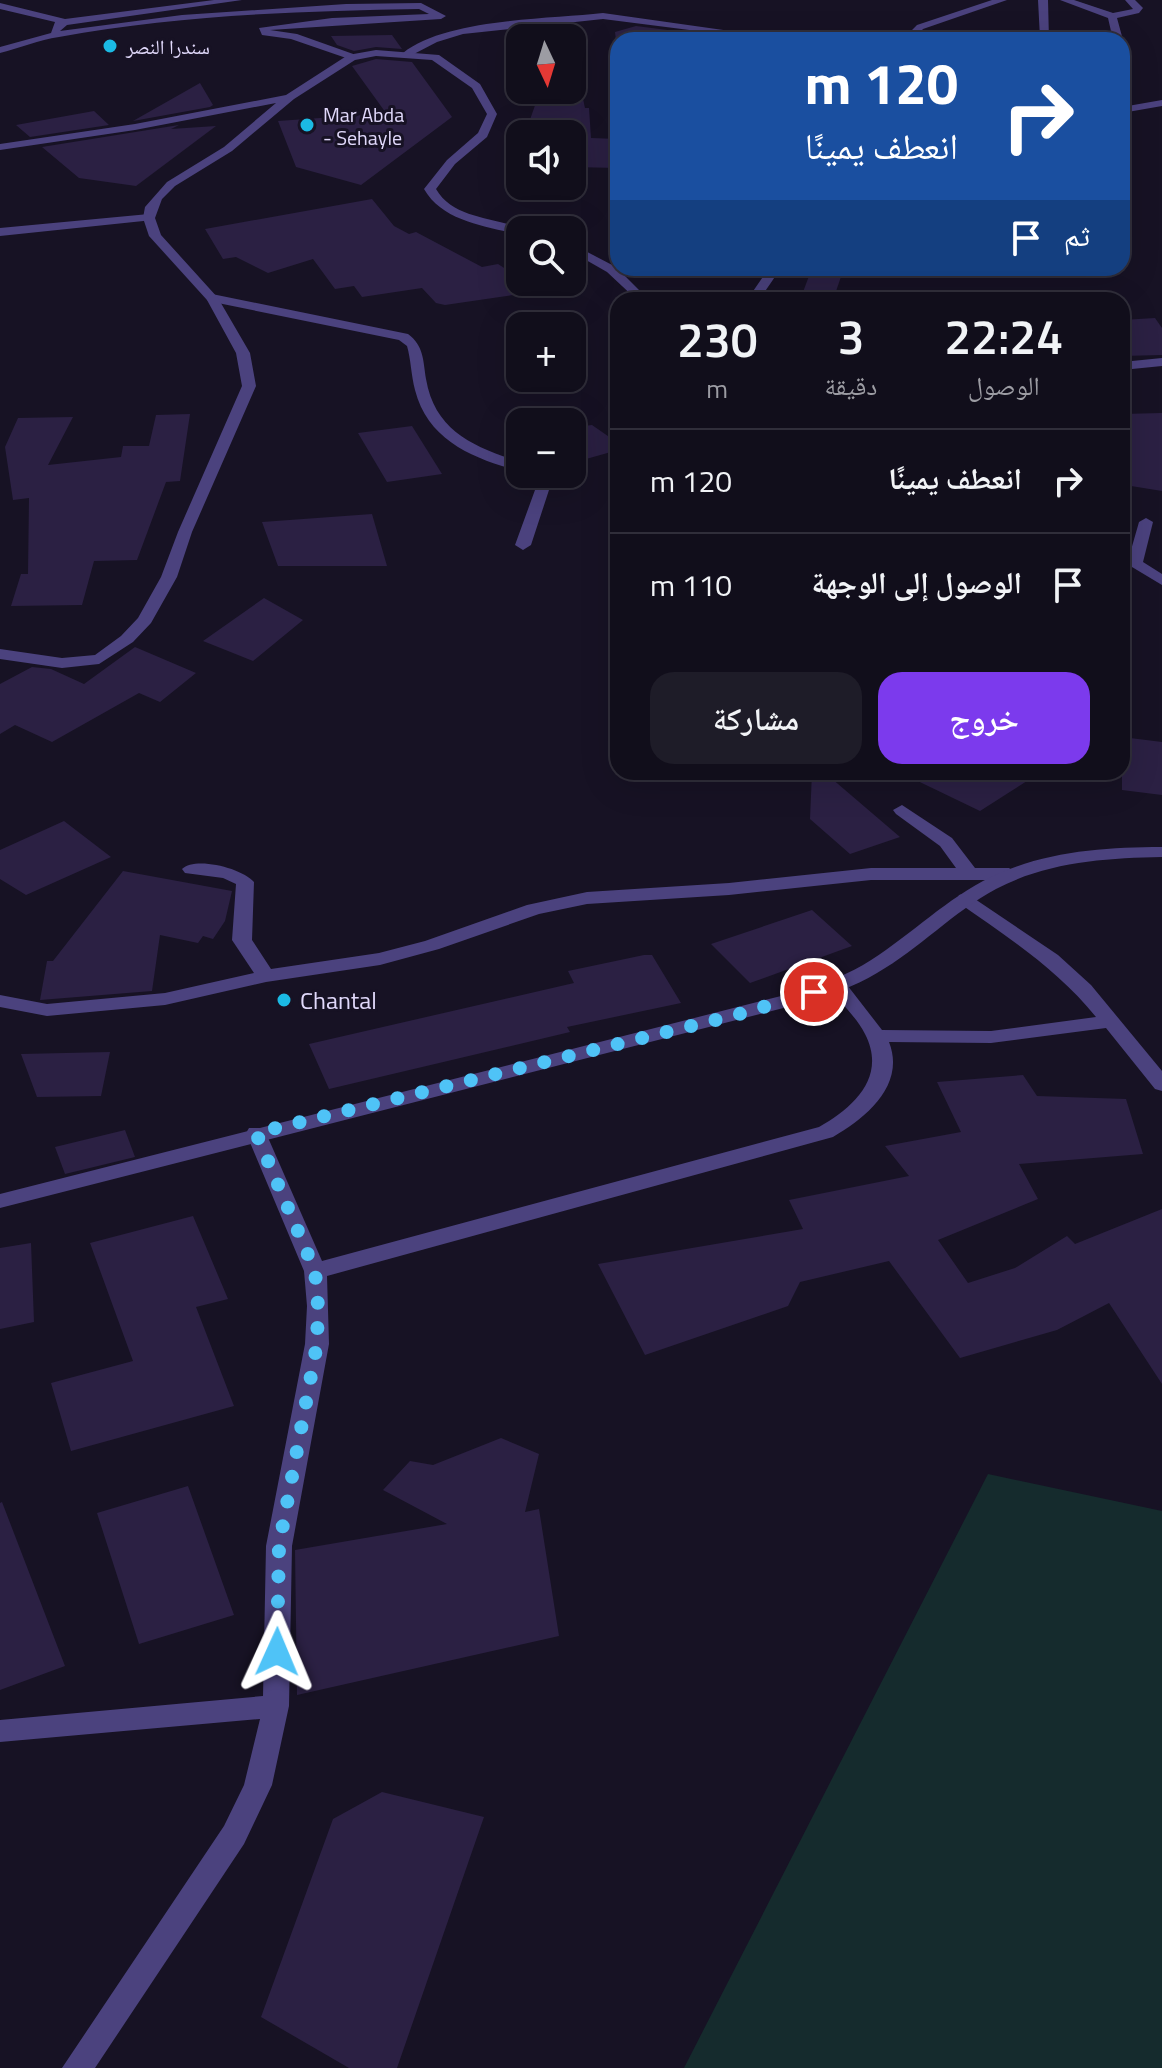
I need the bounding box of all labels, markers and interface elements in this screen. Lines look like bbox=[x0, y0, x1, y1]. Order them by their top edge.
north arrow bbox=[506, 24, 586, 104]
map controls bbox=[506, 24, 586, 488]
place label: سندرا النصر bbox=[125, 31, 210, 62]
marker: سندرا النصر bbox=[101, 37, 119, 55]
text: 120 m bbox=[805, 41, 958, 126]
icon: right bbox=[986, 64, 1090, 168]
place label: Mar Abda - Sehayle bbox=[323, 99, 404, 153]
marker: Mar Abda - Sehayle bbox=[298, 116, 316, 134]
text: انعطف يمينًا bbox=[805, 118, 958, 173]
button: sound bbox=[506, 120, 586, 200]
text: ثم bbox=[1064, 212, 1090, 258]
button: search bbox=[506, 216, 586, 296]
icon: arrive bbox=[1004, 216, 1048, 260]
text: 3 bbox=[837, 300, 864, 373]
text: 22:24 bbox=[944, 300, 1063, 373]
text: 230 bbox=[677, 303, 758, 376]
button: + bbox=[506, 312, 586, 392]
text: دقيقة bbox=[824, 366, 877, 405]
text: الوصول bbox=[968, 366, 1040, 405]
text: m bbox=[706, 369, 728, 408]
button: − bbox=[506, 408, 586, 488]
text: انعطف يمينًا bbox=[888, 455, 1022, 501]
text: 120 m bbox=[650, 458, 732, 504]
icon: right bbox=[1046, 459, 1090, 503]
text: الوصول إلى الوجهة bbox=[812, 559, 1022, 605]
text: 110 m bbox=[650, 562, 732, 608]
icon: arrive bbox=[1046, 563, 1090, 607]
button: مشاركة bbox=[650, 672, 862, 764]
button: خروج bbox=[878, 672, 1090, 764]
pin bbox=[780, 958, 848, 1026]
icon: arrive bbox=[792, 970, 836, 1014]
place label: Chantal bbox=[300, 982, 377, 1018]
marker: Chantal bbox=[275, 991, 293, 1009]
position arrow bbox=[235, 1610, 319, 1694]

